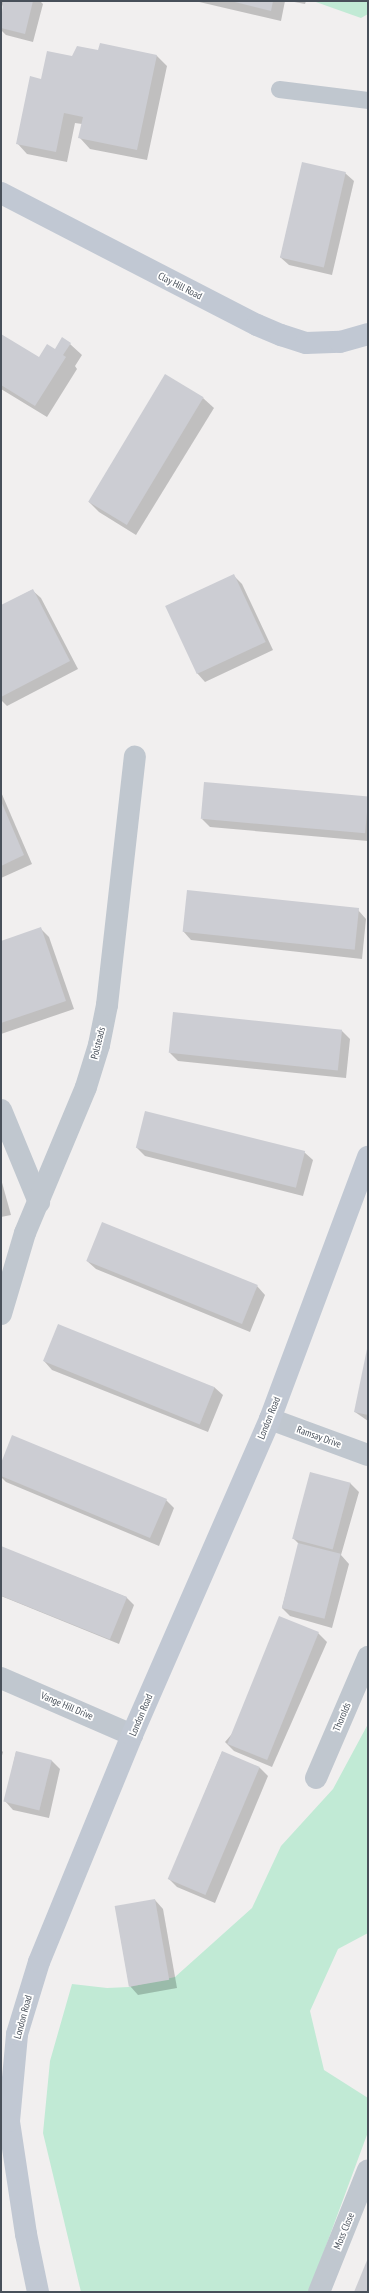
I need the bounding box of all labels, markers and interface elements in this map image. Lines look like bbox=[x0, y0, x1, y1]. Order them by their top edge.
street label: Clay Hill Road bbox=[156, 270, 204, 302]
street label: Polsteads bbox=[88, 1026, 108, 1060]
street label: London Road bbox=[255, 1395, 283, 1441]
street label: Ramsay Drive bbox=[295, 1423, 343, 1451]
street label: Vange Hill Drive bbox=[39, 1690, 95, 1722]
street label: London Road bbox=[127, 1692, 155, 1738]
street label: Thorolds bbox=[331, 1701, 353, 1733]
street label: London Road bbox=[11, 1994, 35, 2040]
street label: Moss Close bbox=[331, 2211, 357, 2251]

